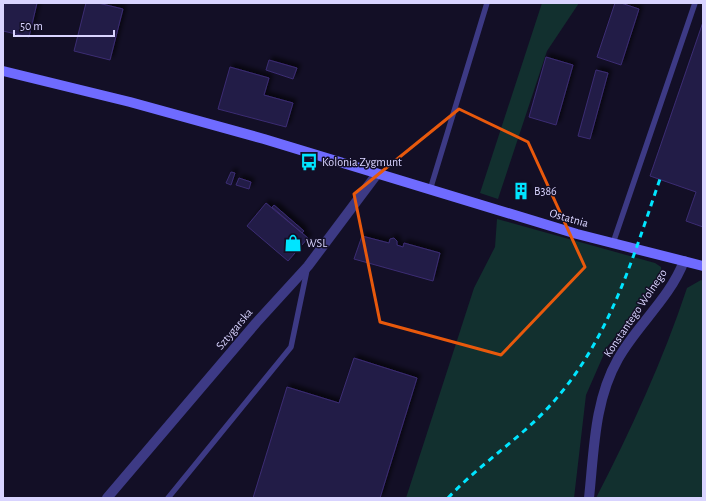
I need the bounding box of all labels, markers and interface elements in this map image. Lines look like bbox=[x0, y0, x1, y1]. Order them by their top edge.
scale bar bbox=[14, 12, 114, 38]
text: 50 m bbox=[20, 20, 43, 32]
bus stop icon: Kolonia Zygmunt bbox=[299, 152, 319, 172]
place label: Kolonia Zygmunt bbox=[322, 156, 402, 169]
building icon: B386 bbox=[511, 181, 531, 201]
place label: B386 bbox=[534, 185, 557, 197]
street label: Ostatnia bbox=[548, 207, 590, 229]
shop icon: WSL bbox=[283, 233, 303, 253]
place label: WSL bbox=[306, 237, 327, 249]
street label: Konstantego Wolnego bbox=[601, 267, 669, 359]
street label: Sztygarska bbox=[213, 306, 256, 352]

